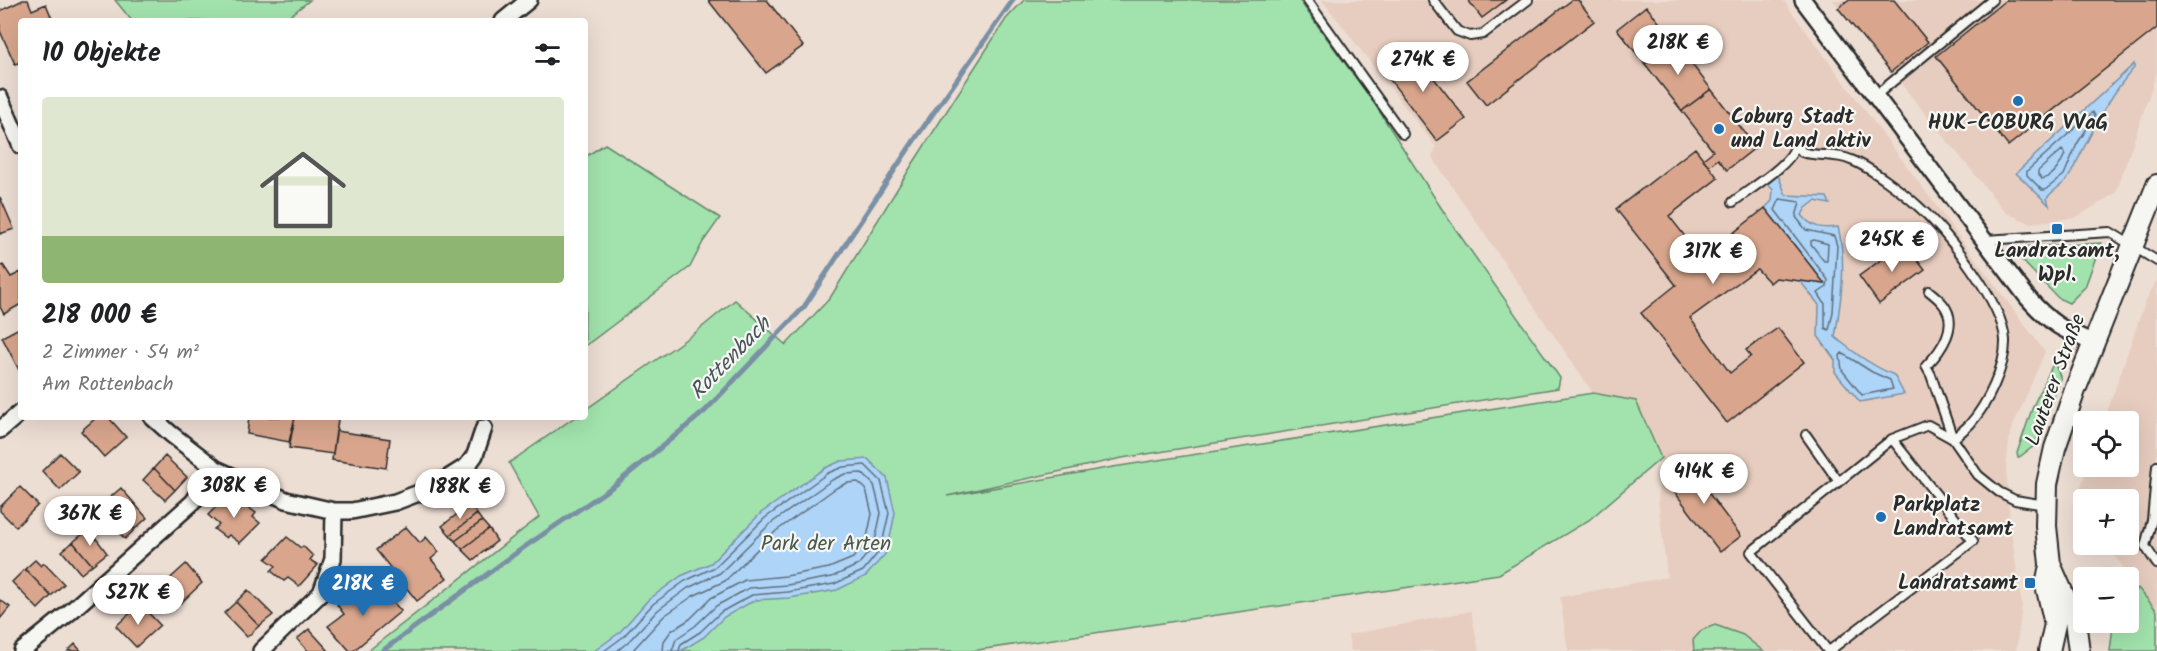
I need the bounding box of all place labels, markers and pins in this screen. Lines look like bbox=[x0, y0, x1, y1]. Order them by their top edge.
pin: 218K € bbox=[1629, 25, 1727, 76]
pin: 274K € bbox=[1374, 42, 1472, 93]
marker: HUK-COBURG VVaG bbox=[2011, 94, 2025, 108]
place label: Coburg Stadt und Land aktiv bbox=[1731, 101, 1871, 158]
place label: HUK-COBURG VVaG bbox=[1928, 107, 2108, 140]
marker: Coburg Stadt und Land aktiv bbox=[1712, 122, 1726, 136]
pin: 245K € bbox=[1843, 222, 1941, 273]
marker: Landratsamt, Wpl. bbox=[2050, 222, 2064, 236]
pin: 317K € bbox=[1664, 234, 1762, 285]
place label: Landratsamt, Wpl. bbox=[1994, 235, 2120, 292]
pin: 414K € bbox=[1655, 454, 1753, 505]
pin: 308K € bbox=[185, 468, 283, 519]
pin: 188K € bbox=[411, 469, 509, 520]
place label: Parkplatz Landratsamt bbox=[1893, 489, 2014, 546]
pin: 367K € bbox=[41, 496, 139, 547]
marker: Parkplatz Landratsamt bbox=[1874, 510, 1888, 524]
pin: 218K € bbox=[314, 566, 412, 617]
place label: Landratsamt bbox=[1898, 567, 2019, 600]
pin: 527K € bbox=[89, 575, 187, 626]
marker: Landratsamt bbox=[2023, 576, 2037, 590]

